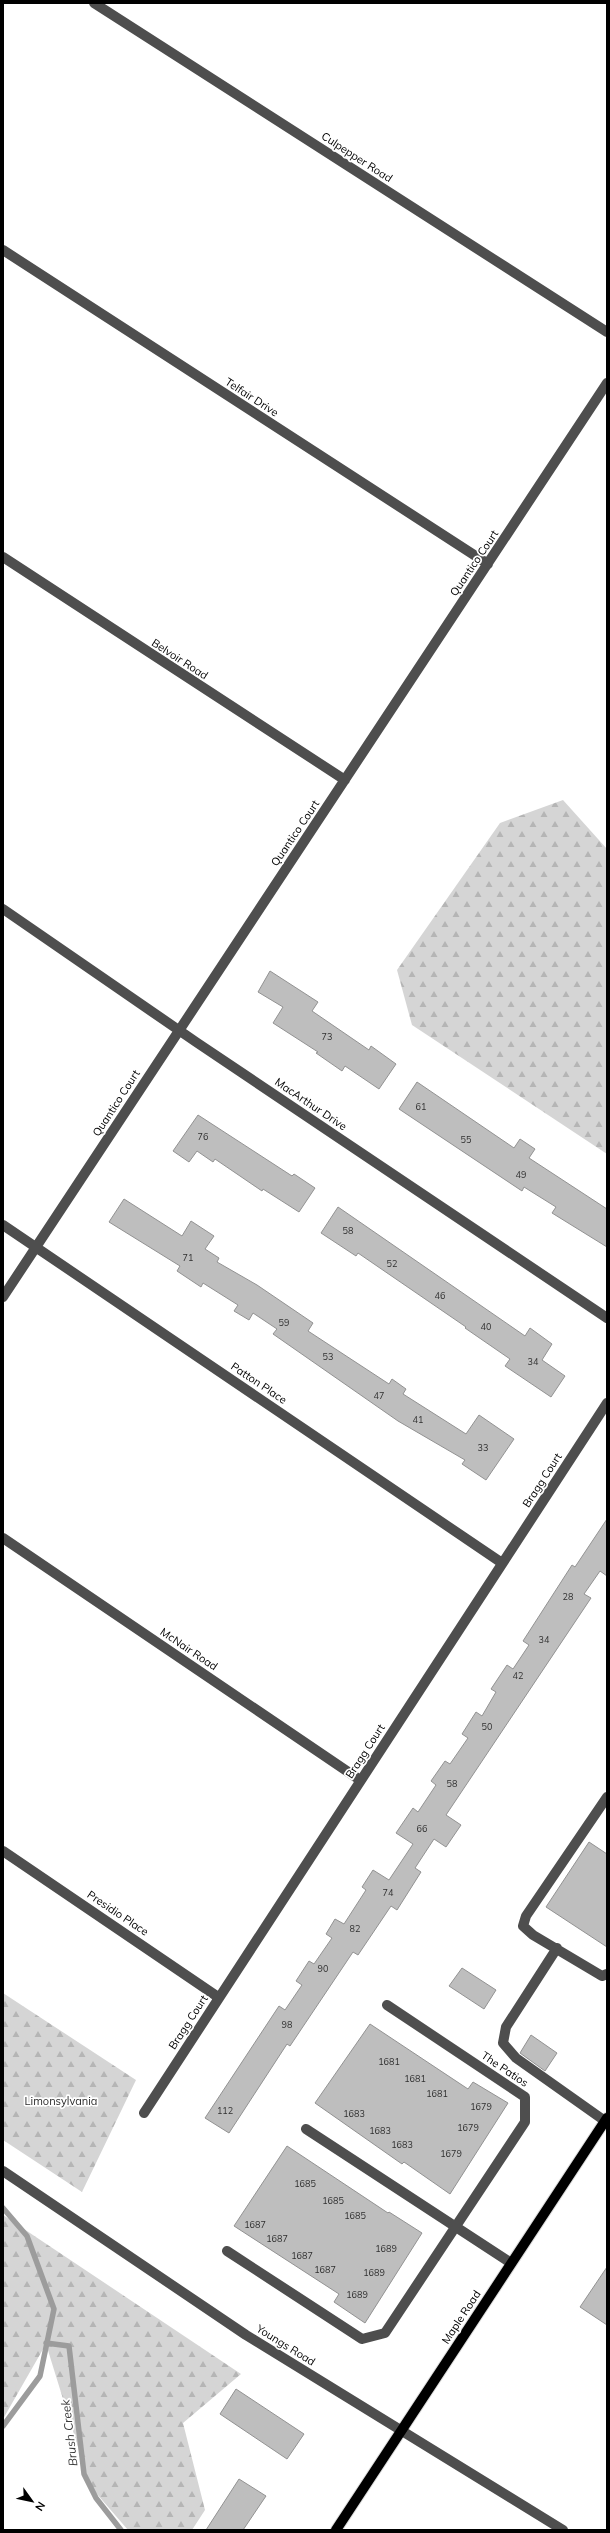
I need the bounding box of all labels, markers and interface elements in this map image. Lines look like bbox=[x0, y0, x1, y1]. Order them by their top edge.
street label: Culpepper Road bbox=[319, 129, 395, 185]
street label: Telfair Drive bbox=[223, 375, 281, 419]
street label: Quantico Court bbox=[447, 527, 501, 599]
street label: Belvoir Road bbox=[149, 636, 211, 682]
street label: Quantico Court bbox=[268, 797, 322, 869]
house number: 73 bbox=[322, 1031, 332, 1042]
street label: Quantico Court bbox=[89, 1067, 143, 1139]
street label: MacArthur Drive bbox=[272, 1075, 350, 1133]
house number: 61 bbox=[416, 1101, 426, 1112]
house number: 76 bbox=[198, 1131, 208, 1142]
house number: 55 bbox=[461, 1134, 472, 1145]
house number: 49 bbox=[516, 1169, 526, 1180]
house number: 58 bbox=[343, 1225, 353, 1236]
house number: 71 bbox=[183, 1252, 193, 1263]
house number: 52 bbox=[387, 1258, 397, 1269]
house number: 46 bbox=[435, 1290, 445, 1301]
house number: 59 bbox=[279, 1317, 289, 1328]
house number: 40 bbox=[481, 1321, 491, 1332]
house number: 53 bbox=[323, 1351, 333, 1362]
house number: 34 bbox=[528, 1356, 539, 1367]
street label: Patton Place bbox=[228, 1359, 290, 1407]
house number: 47 bbox=[374, 1390, 384, 1401]
house number: 41 bbox=[413, 1414, 423, 1425]
house number: 33 bbox=[478, 1442, 488, 1453]
street label: Bragg Court bbox=[519, 1450, 565, 1510]
house number: 28 bbox=[563, 1591, 573, 1602]
street label: McNair Road bbox=[158, 1625, 220, 1673]
house number: 34 bbox=[539, 1634, 550, 1645]
house number: 42 bbox=[513, 1670, 523, 1681]
street label: Bragg Court bbox=[342, 1721, 388, 1781]
house number: 50 bbox=[482, 1721, 492, 1732]
house number: 58 bbox=[447, 1778, 457, 1789]
house number: 66 bbox=[417, 1823, 427, 1834]
street label: Presidio Place bbox=[85, 1887, 151, 1939]
house number: 74 bbox=[383, 1887, 394, 1898]
house number: 82 bbox=[350, 1923, 360, 1934]
house number: 90 bbox=[318, 1963, 328, 1974]
street label: Bragg Court bbox=[165, 1992, 211, 2052]
house number: 98 bbox=[282, 2019, 292, 2030]
street label: The Patios bbox=[479, 2048, 531, 2090]
house number: 1681 bbox=[378, 2056, 400, 2067]
house number: 1681 bbox=[404, 2073, 426, 2084]
house number: 1681 bbox=[426, 2088, 448, 2099]
park label: Limonsylvania bbox=[25, 2094, 97, 2108]
house number: 1679 bbox=[470, 2101, 492, 2112]
house number: 112 bbox=[217, 2105, 233, 2116]
house number: 1683 bbox=[343, 2108, 365, 2119]
house number: 1679 bbox=[457, 2122, 479, 2133]
house number: 1683 bbox=[369, 2125, 391, 2136]
house number: 1683 bbox=[391, 2139, 413, 2150]
house number: 1679 bbox=[440, 2148, 462, 2159]
house number: 1685 bbox=[294, 2178, 316, 2189]
house number: 1685 bbox=[322, 2195, 344, 2206]
house number: 1685 bbox=[344, 2210, 366, 2221]
house number: 1687 bbox=[244, 2219, 266, 2230]
house number: 1687 bbox=[266, 2233, 288, 2244]
house number: 1689 bbox=[375, 2243, 397, 2254]
house number: 1687 bbox=[291, 2250, 313, 2261]
house number: 1687 bbox=[314, 2264, 336, 2275]
house number: 1689 bbox=[363, 2267, 385, 2278]
street label: Maple Road bbox=[438, 2288, 484, 2346]
house number: 1689 bbox=[346, 2289, 368, 2300]
street label: Youngs Road bbox=[253, 2321, 318, 2369]
water label: Brush Creek bbox=[57, 2398, 81, 2467]
north arrow bbox=[12, 2481, 52, 2521]
text: N bbox=[32, 2499, 49, 2514]

